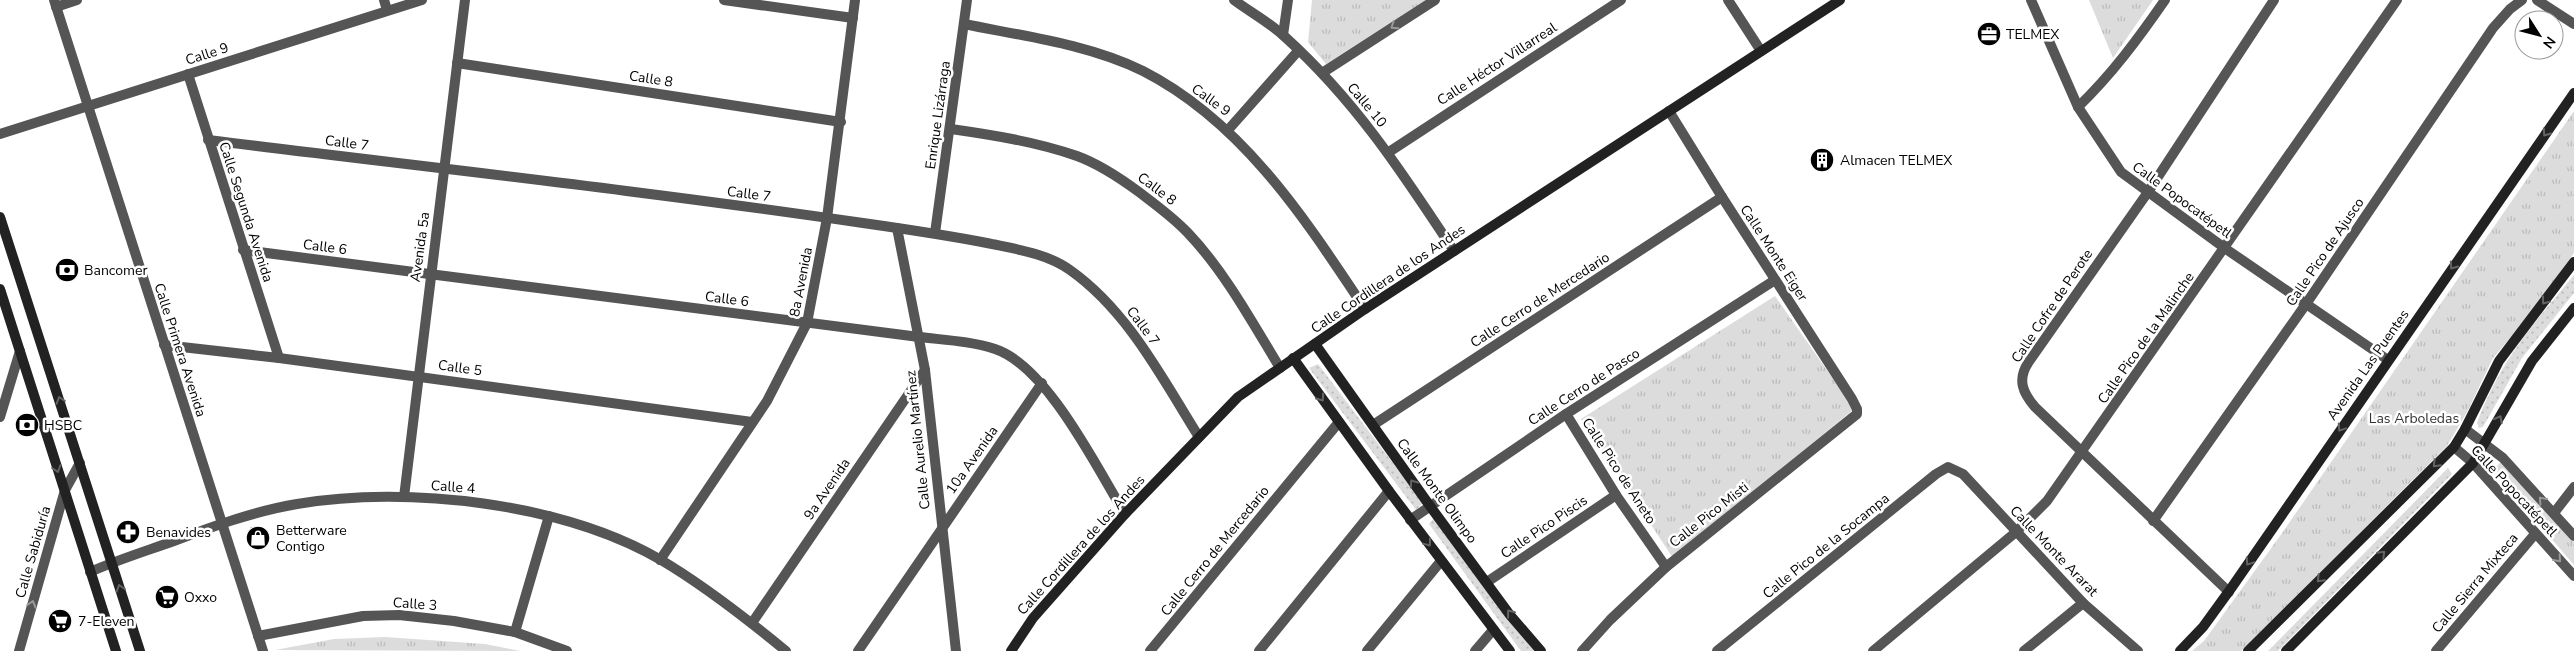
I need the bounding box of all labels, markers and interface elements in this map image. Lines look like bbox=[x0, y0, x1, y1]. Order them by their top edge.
north arrow bbox=[2514, 10, 2564, 60]
street label: Calle Héctor Villarreal bbox=[1433, 18, 1561, 110]
one-way arrow bbox=[1390, 20, 1399, 30]
office icon: TELMEX bbox=[1976, 21, 2002, 47]
place label: TELMEX bbox=[2006, 25, 2059, 44]
text: N bbox=[2538, 33, 2560, 52]
street label: Calle 9 bbox=[183, 38, 231, 70]
street label: Enrique Lizárraga bbox=[921, 60, 955, 170]
street label: Calle 8 bbox=[628, 66, 674, 92]
street label: Calle 9 bbox=[1188, 79, 1234, 121]
street label: Calle 10 bbox=[1343, 79, 1391, 131]
one-way arrow bbox=[2543, 127, 2552, 136]
street label: Calle 7 bbox=[324, 131, 370, 155]
street label: Calle Segunda Avenida bbox=[214, 139, 278, 285]
building icon: Almacen TELMEX bbox=[1809, 147, 1835, 173]
place label: Almacen TELMEX bbox=[1840, 151, 1952, 170]
street label: Calle Popocatépetl bbox=[2128, 157, 2236, 243]
street label: Calle 8 bbox=[1134, 168, 1180, 210]
street label: Calle 7 bbox=[726, 182, 772, 206]
street label: Calle Pico de Ajusco bbox=[2282, 194, 2369, 310]
street label: Calle Monte Eiger bbox=[1736, 201, 1812, 305]
street label: Avenida 5a bbox=[406, 211, 434, 283]
street label: Calle Cordillera de los Andes bbox=[1307, 220, 1469, 338]
street label: Calle 6 bbox=[302, 235, 348, 259]
street label: Calle Cofre de Perote bbox=[2007, 245, 2097, 367]
street label: 8a Avenida bbox=[785, 246, 817, 318]
street label: Calle Cerro de Mercedario bbox=[1467, 248, 1614, 352]
bank icon: Bancomer bbox=[54, 257, 80, 283]
one-way arrow bbox=[2450, 260, 2459, 270]
place label: Bancomer bbox=[84, 261, 147, 280]
street label: Calle Pico de la Malinche bbox=[2093, 268, 2199, 408]
street label: Calle Primera Avenida bbox=[149, 281, 211, 419]
street label: Calle 6 bbox=[704, 287, 750, 311]
one-way arrow bbox=[2542, 295, 2550, 304]
street label: Calle 7 bbox=[1122, 303, 1164, 349]
street label: Avenida Las Puentes bbox=[2323, 306, 2414, 424]
street label: Calle Cerro de Pasco bbox=[1524, 344, 1644, 430]
street label: Calle 5 bbox=[437, 356, 483, 380]
street label: Calle Aurelio Martínez bbox=[901, 369, 935, 511]
one-way arrow bbox=[1315, 392, 1324, 402]
one-way arrow bbox=[55, 396, 65, 405]
park label: Las Arboledas bbox=[2369, 409, 2459, 428]
bank icon: HSBC bbox=[14, 412, 40, 438]
street label: Calle Pico de Aneto bbox=[1577, 414, 1661, 528]
one-way arrow bbox=[2493, 415, 2503, 424]
place label: HSBC bbox=[44, 416, 82, 435]
street label: 10a Avenida bbox=[942, 422, 1002, 498]
one-way arrow bbox=[2338, 423, 2347, 432]
street label: Calle Monte Olimpo bbox=[1392, 435, 1482, 548]
street label: Calle Popocatépetl bbox=[2466, 441, 2562, 542]
street label: 9a Avenida bbox=[799, 454, 855, 524]
one-way arrow bbox=[2433, 458, 2442, 467]
one-way arrow bbox=[52, 464, 62, 472]
street label: Calle Cordillera de los Andes bbox=[1013, 471, 1149, 619]
street label: Calle 4 bbox=[430, 476, 476, 498]
street label: Calle Pico Misti bbox=[1665, 478, 1753, 552]
one-way arrow bbox=[1411, 480, 1419, 489]
street label: Calle Cerro de Mercedario bbox=[1156, 482, 1274, 620]
street label: Calle Pico de la Socampa bbox=[1759, 489, 1893, 603]
street label: Calle Pico Piscis bbox=[1497, 491, 1591, 563]
one-way arrow bbox=[2539, 496, 2548, 505]
street label: Calle Monte Ararat bbox=[2006, 501, 2102, 601]
street label: Calle Sabiduría bbox=[11, 504, 55, 600]
pharmacy icon: Benavides bbox=[115, 519, 141, 545]
place label: Betterware Contigo bbox=[276, 521, 347, 556]
place label: Benavides bbox=[146, 523, 211, 542]
shop icon: Betterware Contigo bbox=[245, 525, 271, 551]
street label: Calle Sierra Mixteca bbox=[2428, 529, 2522, 637]
one-way arrow bbox=[1422, 537, 1431, 547]
one-way arrow bbox=[2377, 551, 2386, 560]
one-way arrow bbox=[2552, 553, 2561, 562]
one-way arrow bbox=[2246, 557, 2255, 566]
one-way arrow bbox=[2317, 573, 2326, 582]
one-way arrow bbox=[116, 584, 126, 593]
supermarket icon: Oxxo bbox=[154, 584, 180, 610]
place label: Oxxo bbox=[184, 588, 217, 607]
street label: Calle 3 bbox=[392, 593, 438, 615]
one-way arrow bbox=[27, 601, 37, 609]
supermarket icon: 7-Eleven bbox=[47, 608, 73, 634]
one-way arrow bbox=[1507, 609, 1516, 619]
place label: 7-Eleven bbox=[78, 612, 134, 631]

